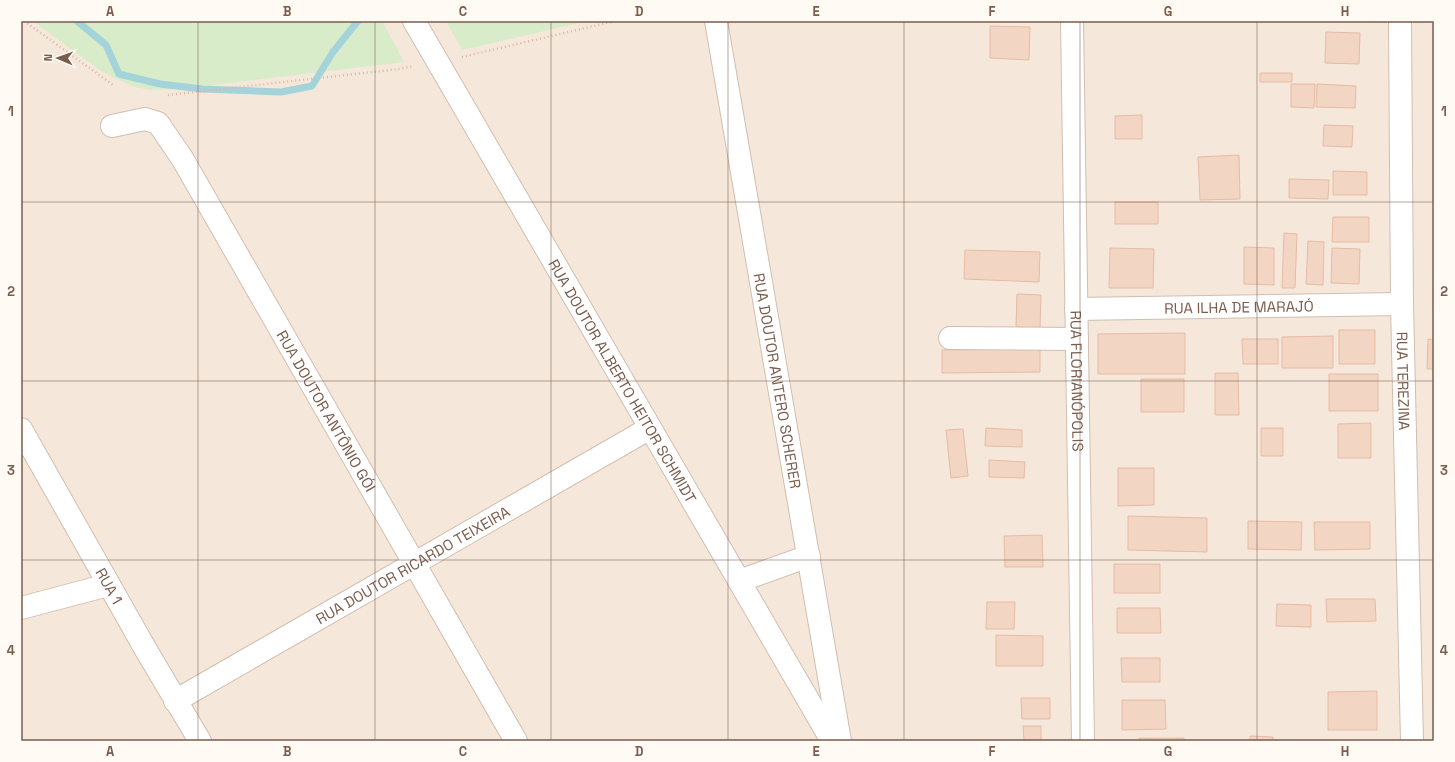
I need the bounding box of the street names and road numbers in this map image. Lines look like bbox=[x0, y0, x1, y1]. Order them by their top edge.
street label: RUA DOUTOR ALBERTO HEITOR SCHMIDT bbox=[545, 255, 701, 506]
street label: RUA DOUTOR ANTERO SCHERER bbox=[750, 271, 806, 490]
street label: RUA ILHA DE MARAJÓ bbox=[1164, 296, 1314, 317]
street label: RUA FLORIANÓPOLIS bbox=[1067, 310, 1088, 452]
street label: RUA DOUTOR ANTÔNIO GÓI bbox=[273, 327, 380, 495]
street label: RUA TEREZINA bbox=[1393, 331, 1414, 431]
street label: RUA DOUTOR RICARDO TEIXEIRA bbox=[312, 501, 513, 628]
street label: RUA 1 bbox=[92, 564, 127, 607]

